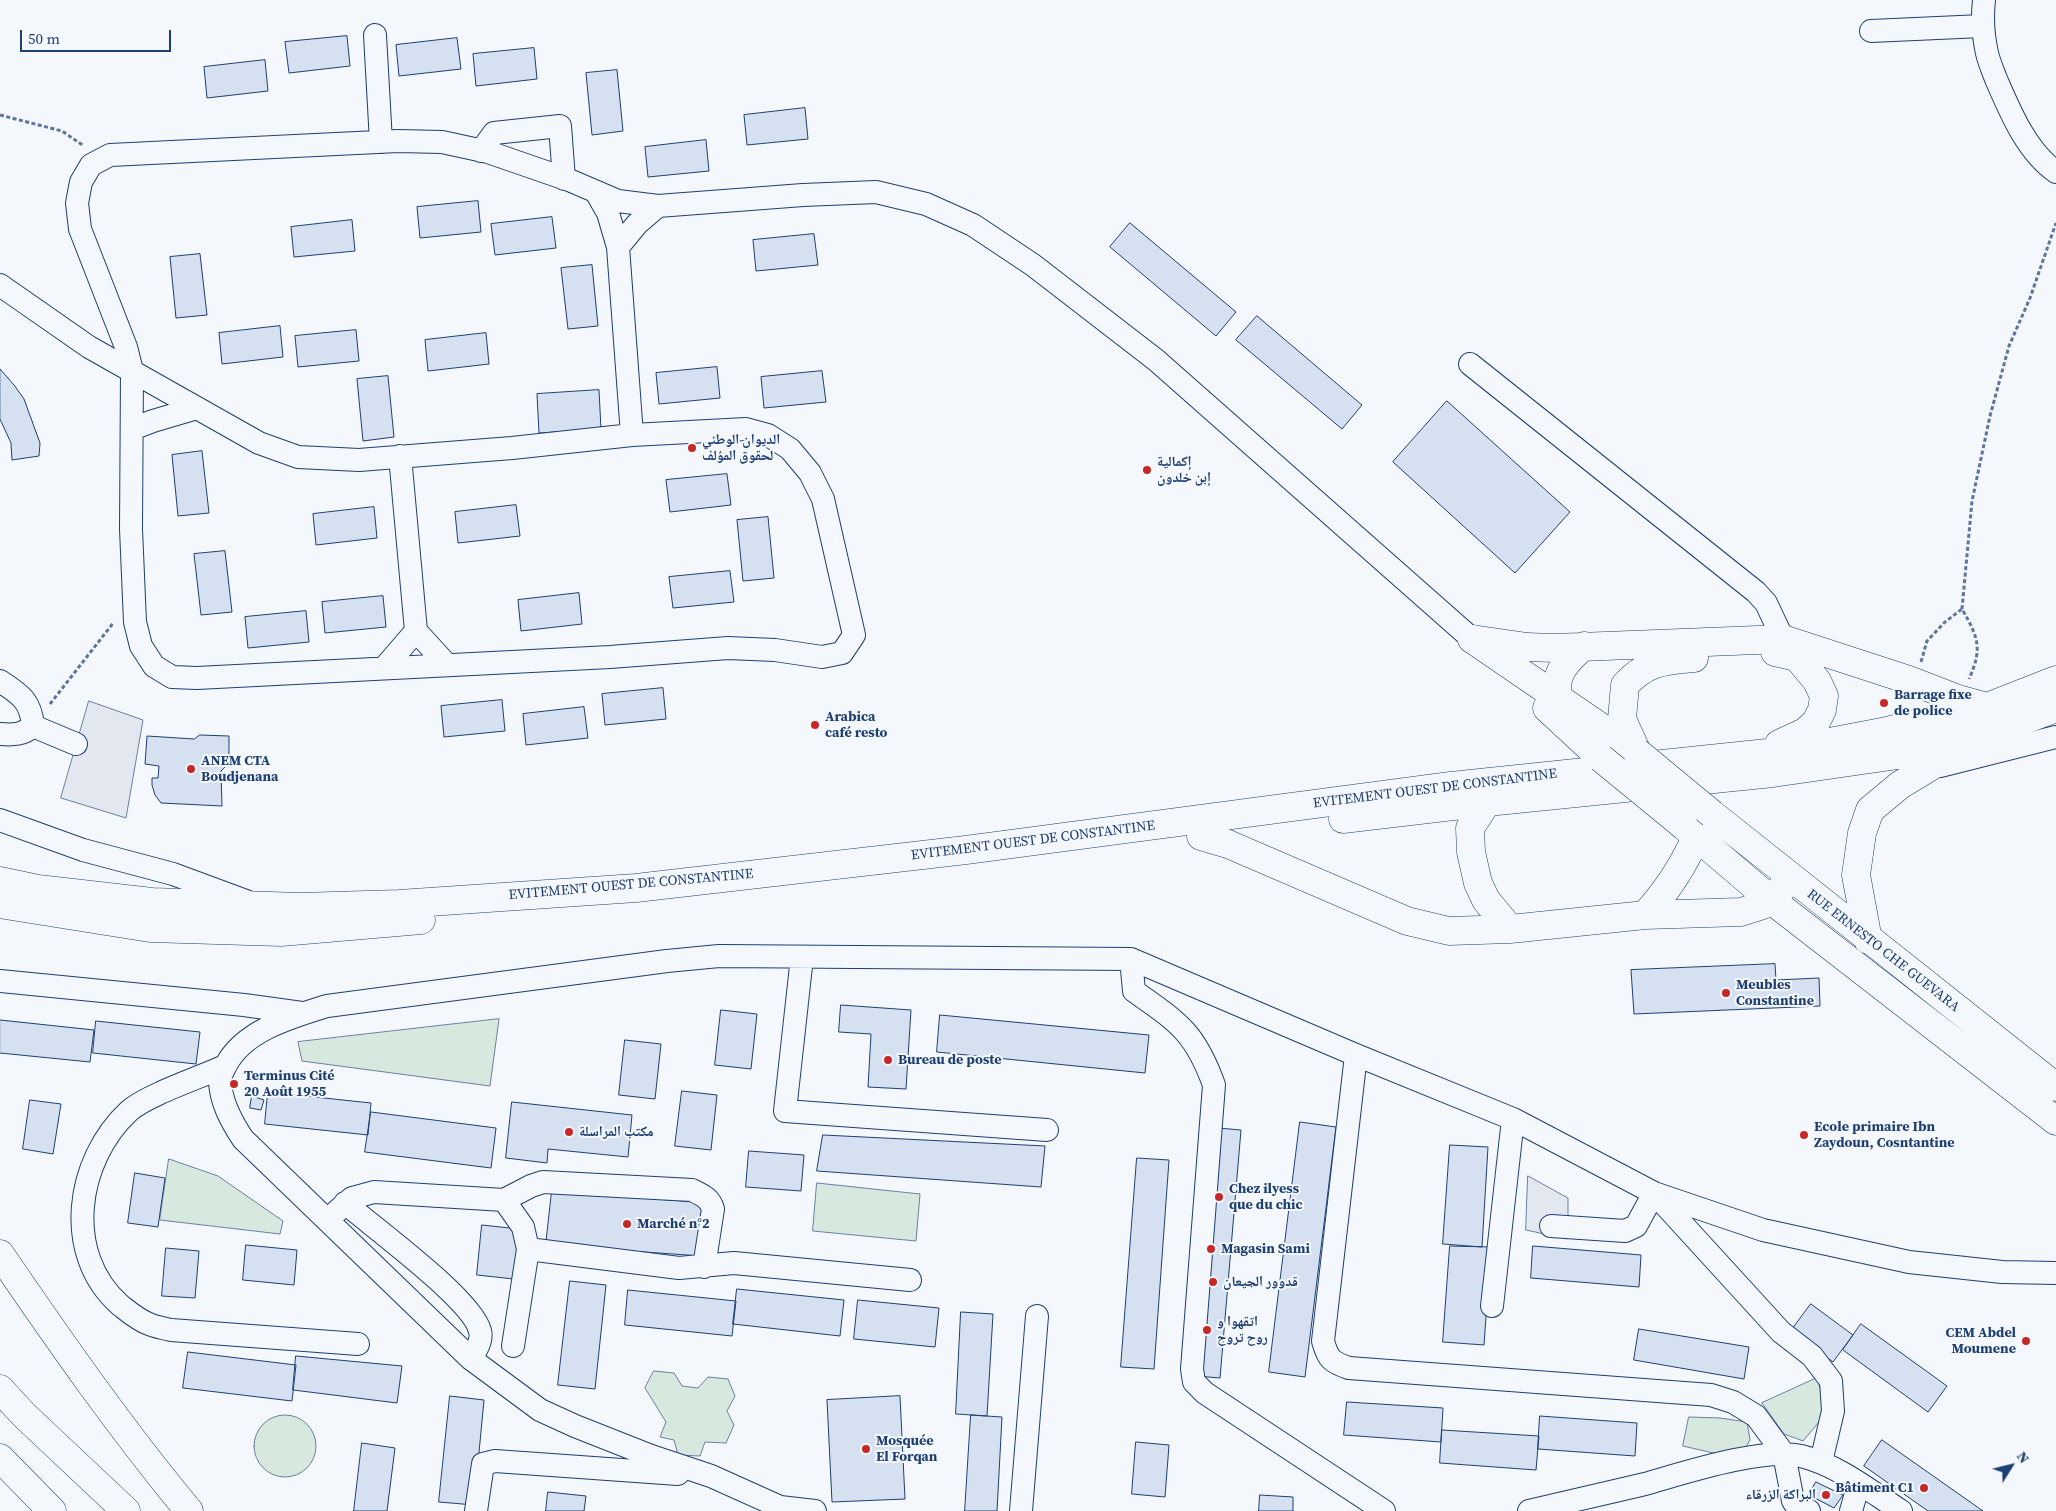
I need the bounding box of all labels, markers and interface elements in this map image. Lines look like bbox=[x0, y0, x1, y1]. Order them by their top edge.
scale bar bbox=[22, 20, 174, 52]
text: 50 m bbox=[28, 28, 60, 49]
place label: الديوان الوطني لحقوق المؤلف bbox=[702, 432, 780, 464]
marker: الديوان الوطني لحقوق المؤلف bbox=[686, 442, 698, 454]
place label: إكمالية إبن خلدون bbox=[1157, 454, 1211, 487]
marker: إكمالية إبن خلدون bbox=[1141, 464, 1153, 476]
place label: Barrage fixe de police bbox=[1894, 687, 1972, 720]
marker: Barrage fixe de police bbox=[1878, 697, 1890, 709]
place label: Arabica café resto bbox=[825, 709, 888, 742]
marker: Arabica café resto bbox=[809, 719, 821, 731]
place label: ANEM CTA Boudjenana bbox=[201, 753, 278, 786]
marker: ANEM CTA Boudjenana bbox=[185, 763, 197, 775]
street label: EVITEMENT OUEST DE CONSTANTINE bbox=[1312, 766, 1558, 812]
street label: EVITEMENT OUEST DE CONSTANTINE bbox=[910, 818, 1156, 864]
street label: EVITEMENT OUEST DE CONSTANTINE bbox=[508, 866, 754, 904]
street label: RUE ERNESTO CHE GUEVARA bbox=[1803, 886, 1963, 1016]
place label: Meubles Constantine bbox=[1736, 977, 1814, 1010]
marker: Meubles Constantine bbox=[1720, 987, 1732, 999]
place label: Bureau de poste bbox=[898, 1052, 1002, 1068]
marker: Bureau de poste bbox=[882, 1054, 894, 1066]
place label: Terminus Cité 20 Août 1955 bbox=[244, 1068, 335, 1100]
marker: Terminus Cité 20 Août 1955 bbox=[228, 1078, 240, 1090]
place label: Ecole primaire Ibn Zaydoun, Cosntantine bbox=[1814, 1119, 1955, 1152]
place label: مكتب المراسلة bbox=[579, 1124, 654, 1140]
marker: مكتب المراسلة bbox=[563, 1126, 575, 1138]
marker: Ecole primaire Ibn Zaydoun, Cosntantine bbox=[1798, 1129, 1810, 1141]
place label: Chez ilyess que du chic bbox=[1229, 1181, 1303, 1214]
marker: Chez ilyess que du chic bbox=[1213, 1191, 1225, 1203]
place label: Marché n°2 bbox=[637, 1216, 710, 1232]
marker: Marché n°2 bbox=[621, 1218, 633, 1230]
place label: Magasin Sami bbox=[1221, 1241, 1310, 1257]
marker: Magasin Sami bbox=[1205, 1243, 1217, 1255]
place label: قدوور الجيعان bbox=[1223, 1274, 1298, 1290]
marker: قدوور الجيعان bbox=[1207, 1276, 1219, 1288]
place label: اتقهوا و روح تروح bbox=[1217, 1314, 1268, 1346]
marker: اتقهوا و روح تروح bbox=[1201, 1324, 1213, 1336]
place label: CEM Abdel Moumene bbox=[1945, 1325, 2016, 1358]
marker: CEM Abdel Moumene bbox=[2020, 1335, 2032, 1347]
place label: Mosquée El Forqan bbox=[876, 1433, 937, 1465]
north arrow bbox=[1986, 1441, 2036, 1491]
marker: Mosquée El Forqan bbox=[860, 1443, 872, 1455]
text: N bbox=[2012, 1447, 2034, 1467]
place label: Bâtiment C1 bbox=[1835, 1480, 1914, 1496]
marker: Bâtiment C1 bbox=[1918, 1482, 1930, 1494]
place label: البراكة الزرقاء bbox=[1746, 1487, 1816, 1503]
marker: البراكة الزرقاء bbox=[1820, 1489, 1832, 1501]

